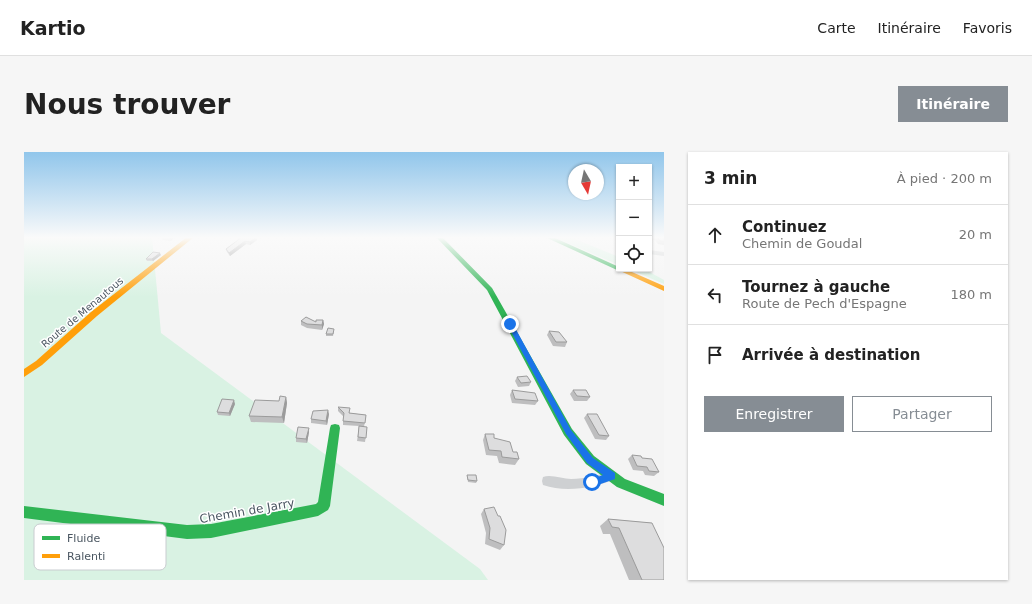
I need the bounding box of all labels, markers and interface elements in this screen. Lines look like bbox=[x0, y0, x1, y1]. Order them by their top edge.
text: Kartio bbox=[20, 17, 86, 39]
text: Carte bbox=[817, 20, 856, 36]
text: Itinéraire bbox=[878, 20, 941, 36]
text: Favoris bbox=[963, 20, 1012, 36]
button: Itinéraire bbox=[898, 86, 1008, 122]
text: Nous trouver bbox=[24, 88, 230, 121]
north arrow bbox=[568, 164, 604, 200]
map controls bbox=[616, 164, 652, 272]
button: + bbox=[616, 164, 652, 200]
text: 3 min bbox=[704, 168, 757, 188]
text: À pied · 200 m bbox=[897, 171, 992, 186]
button: − bbox=[616, 200, 652, 236]
text: Continuez bbox=[742, 218, 827, 236]
icon: ahead bbox=[704, 224, 726, 246]
text: 20 m bbox=[959, 227, 992, 242]
button: locate bbox=[616, 236, 652, 272]
text: Chemin de Goudal bbox=[742, 236, 862, 251]
street label: Route de Menautous bbox=[39, 275, 125, 350]
text: Tournez à gauche bbox=[742, 278, 890, 296]
icon: left bbox=[704, 284, 726, 306]
text: 180 m bbox=[950, 287, 992, 302]
text: Route de Pech d'Espagne bbox=[742, 296, 907, 311]
route end bbox=[501, 315, 519, 333]
icon: arrive bbox=[704, 344, 726, 366]
text: Arrivée à destination bbox=[742, 346, 920, 364]
button: Enregistrer bbox=[704, 396, 844, 432]
button: Partager bbox=[852, 396, 992, 432]
route start bbox=[583, 473, 601, 491]
street label: Chemin de Jarry bbox=[198, 496, 296, 526]
legend bbox=[34, 524, 166, 570]
text: Fluide bbox=[67, 532, 100, 545]
text: Ralenti bbox=[67, 550, 105, 563]

